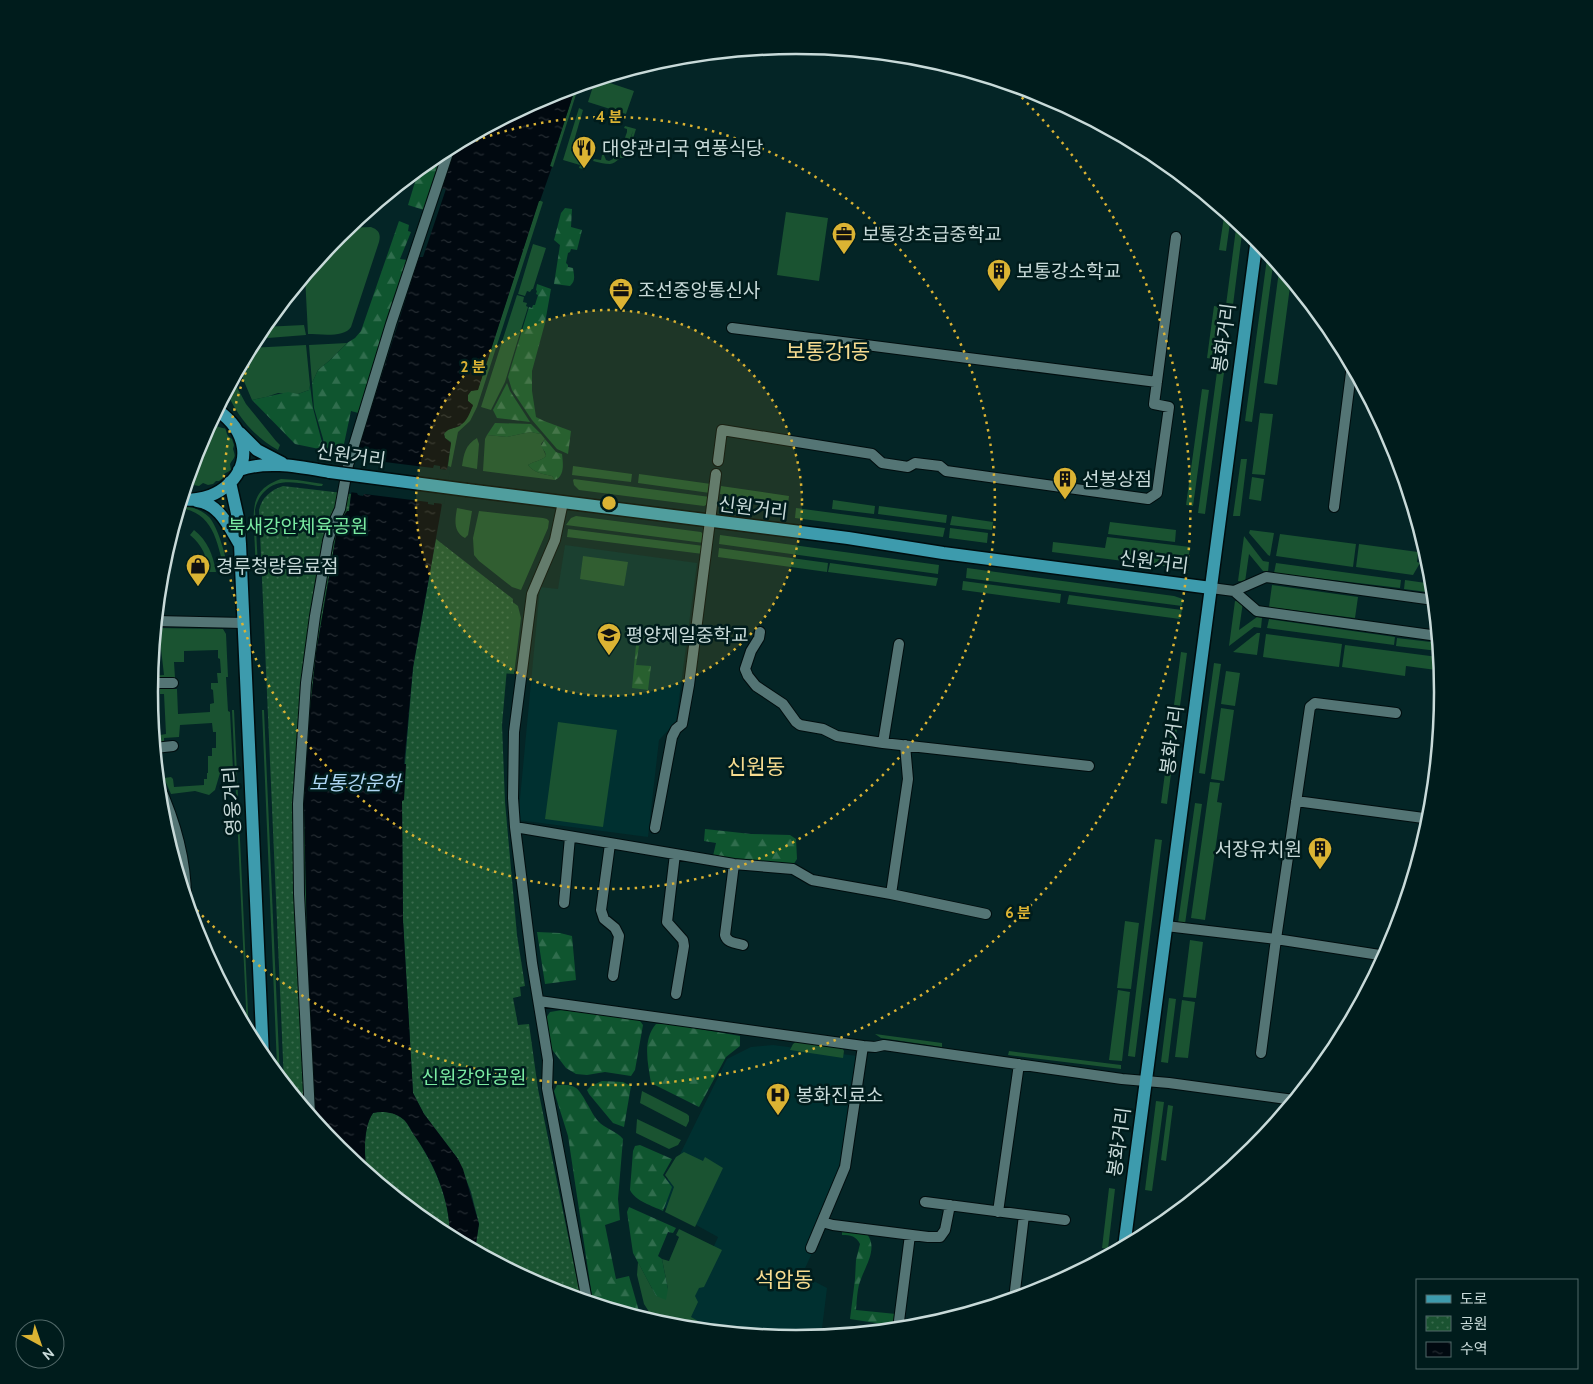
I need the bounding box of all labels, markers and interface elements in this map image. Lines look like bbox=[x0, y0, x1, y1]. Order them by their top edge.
text: 4 분 bbox=[596, 108, 622, 126]
restaurant icon: 대양관리국 연풍식당 bbox=[571, 135, 597, 169]
place label: 대양관리국 연풍식당 bbox=[602, 137, 764, 160]
office icon: 보통강초급중학교 bbox=[831, 221, 857, 255]
place label: 보통강초급중학교 bbox=[862, 223, 1002, 246]
building icon: 보통강소학교 bbox=[986, 258, 1012, 292]
place label: 보통강소학교 bbox=[1016, 260, 1121, 283]
office icon: 조선중앙통신사 bbox=[608, 277, 634, 311]
place label: 조선중앙통신사 bbox=[638, 279, 760, 302]
street label: 봉화거리 bbox=[1208, 302, 1240, 374]
district label: 보통강1동 bbox=[786, 339, 870, 364]
text: 2 분 bbox=[460, 358, 486, 376]
street label: 신원거리 bbox=[315, 440, 387, 472]
building icon: 선봉상점 bbox=[1052, 466, 1078, 500]
place label: 선봉상점 bbox=[1082, 468, 1152, 491]
street label: 신원거리 bbox=[717, 492, 789, 524]
centre of rings bbox=[600, 494, 618, 512]
park label: 북새강안체육공원 bbox=[228, 515, 368, 538]
street label: 신원거리 bbox=[1118, 546, 1190, 578]
shop icon: 경루청량음료점 bbox=[185, 553, 211, 587]
place label: 경루청량음료점 bbox=[216, 555, 338, 578]
school or university icon: 평양제일중학교 bbox=[596, 622, 622, 656]
place label: 평양제일중학교 bbox=[626, 624, 748, 647]
street label: 봉화거리 bbox=[1156, 704, 1188, 776]
district label: 신원동 bbox=[727, 754, 785, 779]
street label: 영웅거리 bbox=[219, 765, 245, 837]
water label: 보통강운하 bbox=[309, 771, 404, 795]
building icon: 서장유치원 bbox=[1307, 836, 1333, 870]
place label: 서장유치원 bbox=[1215, 838, 1302, 861]
text: 6 분 bbox=[1005, 904, 1031, 922]
park label: 신원강안공원 bbox=[422, 1066, 526, 1089]
hospital icon: 봉화진료소 bbox=[765, 1082, 791, 1116]
place label: 봉화진료소 bbox=[796, 1084, 883, 1107]
street label: 봉화거리 bbox=[1103, 1106, 1135, 1178]
district label: 석암동 bbox=[755, 1267, 813, 1292]
legend bbox=[1416, 1279, 1578, 1369]
text: 도로 bbox=[1460, 1290, 1488, 1308]
text: 공원 bbox=[1460, 1315, 1488, 1333]
north arrow bbox=[15, 1319, 65, 1369]
text: 수역 bbox=[1460, 1340, 1488, 1358]
text: N bbox=[39, 1344, 58, 1364]

